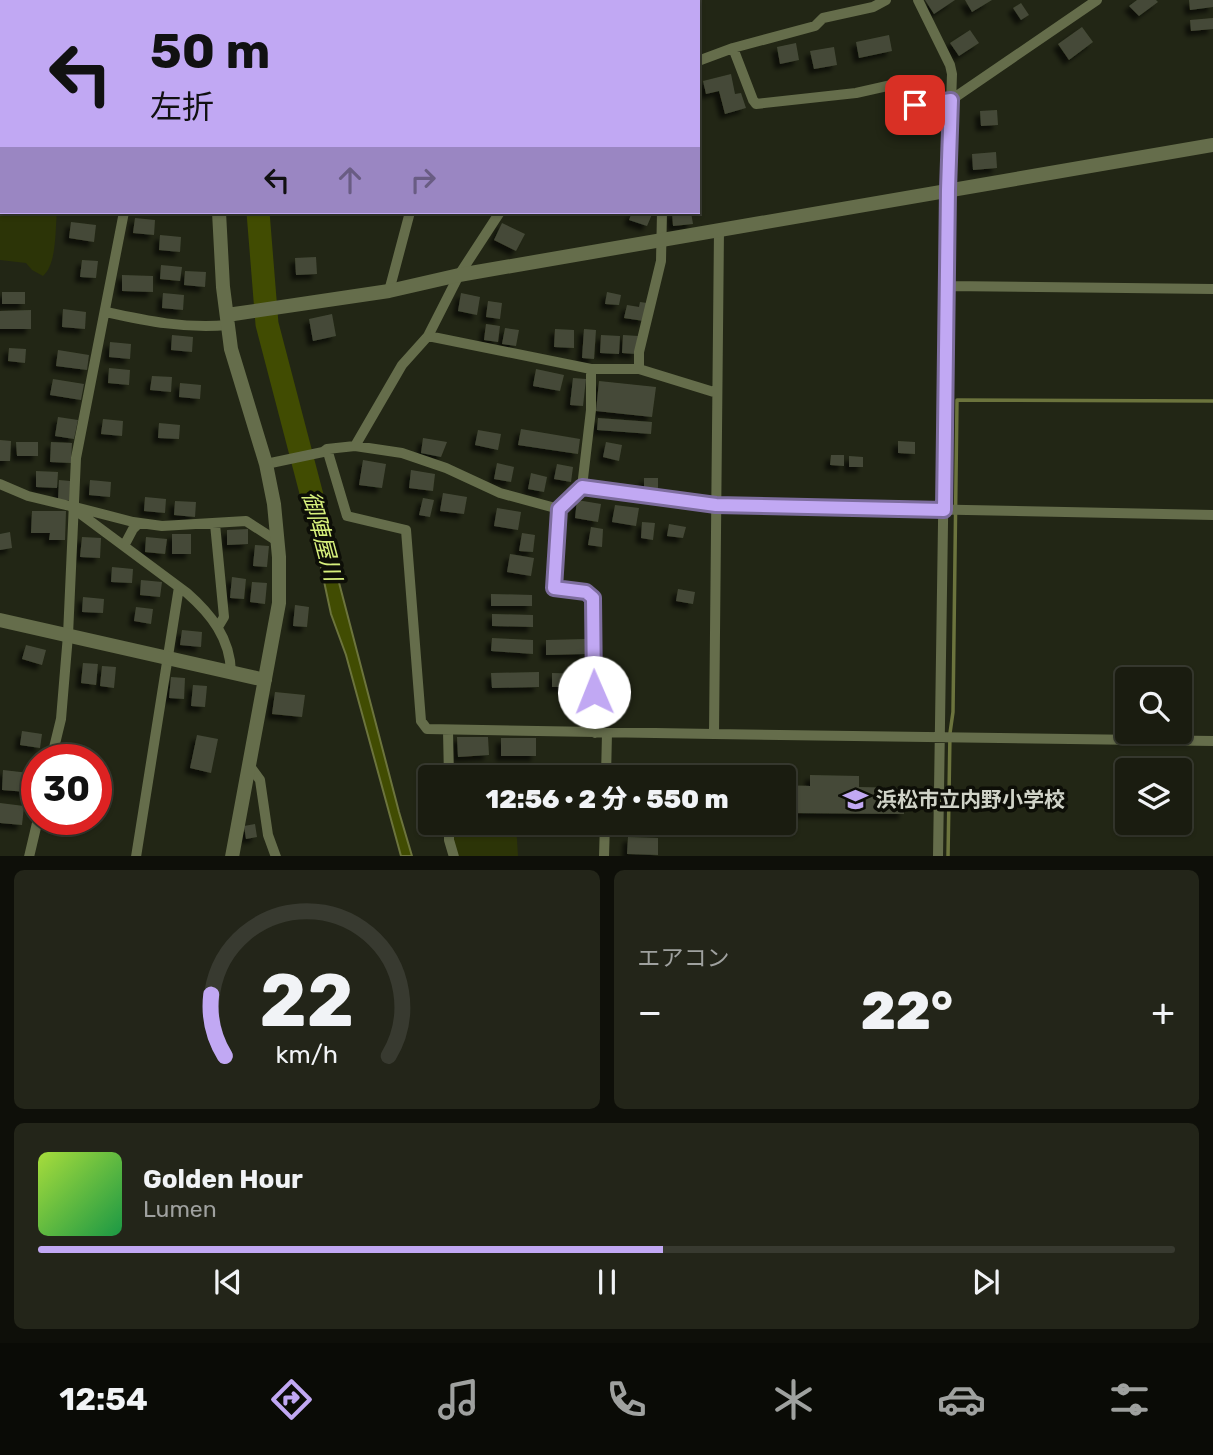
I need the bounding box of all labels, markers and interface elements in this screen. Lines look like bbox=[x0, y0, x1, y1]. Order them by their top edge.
text: 50 m bbox=[150, 22, 270, 80]
icon: left bbox=[35, 28, 126, 119]
pin bbox=[885, 75, 945, 135]
icon: arrive bbox=[896, 86, 934, 124]
text: 左折 bbox=[150, 88, 214, 126]
icon: left bbox=[258, 161, 296, 199]
icon: ahead bbox=[331, 161, 369, 199]
icon: right bbox=[404, 161, 442, 199]
water label: 御陣屋川 bbox=[297, 488, 348, 587]
position arrow bbox=[557, 655, 631, 729]
map controls bbox=[1115, 667, 1192, 835]
button: search bbox=[1115, 667, 1192, 744]
speed limit sign: 30 bbox=[21, 744, 112, 835]
button: layers bbox=[1115, 758, 1192, 835]
text: 12:56 · 2 分 · 550 m bbox=[485, 784, 729, 815]
school or university icon: 浜松市立内野小学校 bbox=[842, 786, 870, 814]
place label: 浜松市立内野小学校 bbox=[876, 787, 1065, 812]
text: エアコン bbox=[638, 944, 730, 972]
text: 22 bbox=[259, 958, 354, 1044]
text: 22° bbox=[861, 980, 953, 1042]
text: − bbox=[638, 989, 662, 1035]
text: + bbox=[1151, 989, 1175, 1035]
text: km/h bbox=[276, 1039, 338, 1068]
text: Golden Hour bbox=[143, 1164, 303, 1195]
text: Lumen bbox=[143, 1195, 217, 1223]
icon: previous bbox=[209, 1263, 247, 1301]
icon: pause bbox=[588, 1263, 626, 1301]
icon: next bbox=[967, 1263, 1005, 1301]
icon: directions bbox=[267, 1375, 316, 1424]
icon: music bbox=[434, 1375, 483, 1424]
icon: phone bbox=[602, 1375, 651, 1424]
icon: climate bbox=[769, 1375, 818, 1424]
icon: car bbox=[937, 1375, 986, 1424]
icon: filters bbox=[1105, 1375, 1154, 1424]
text: 12:54 bbox=[59, 1380, 148, 1418]

